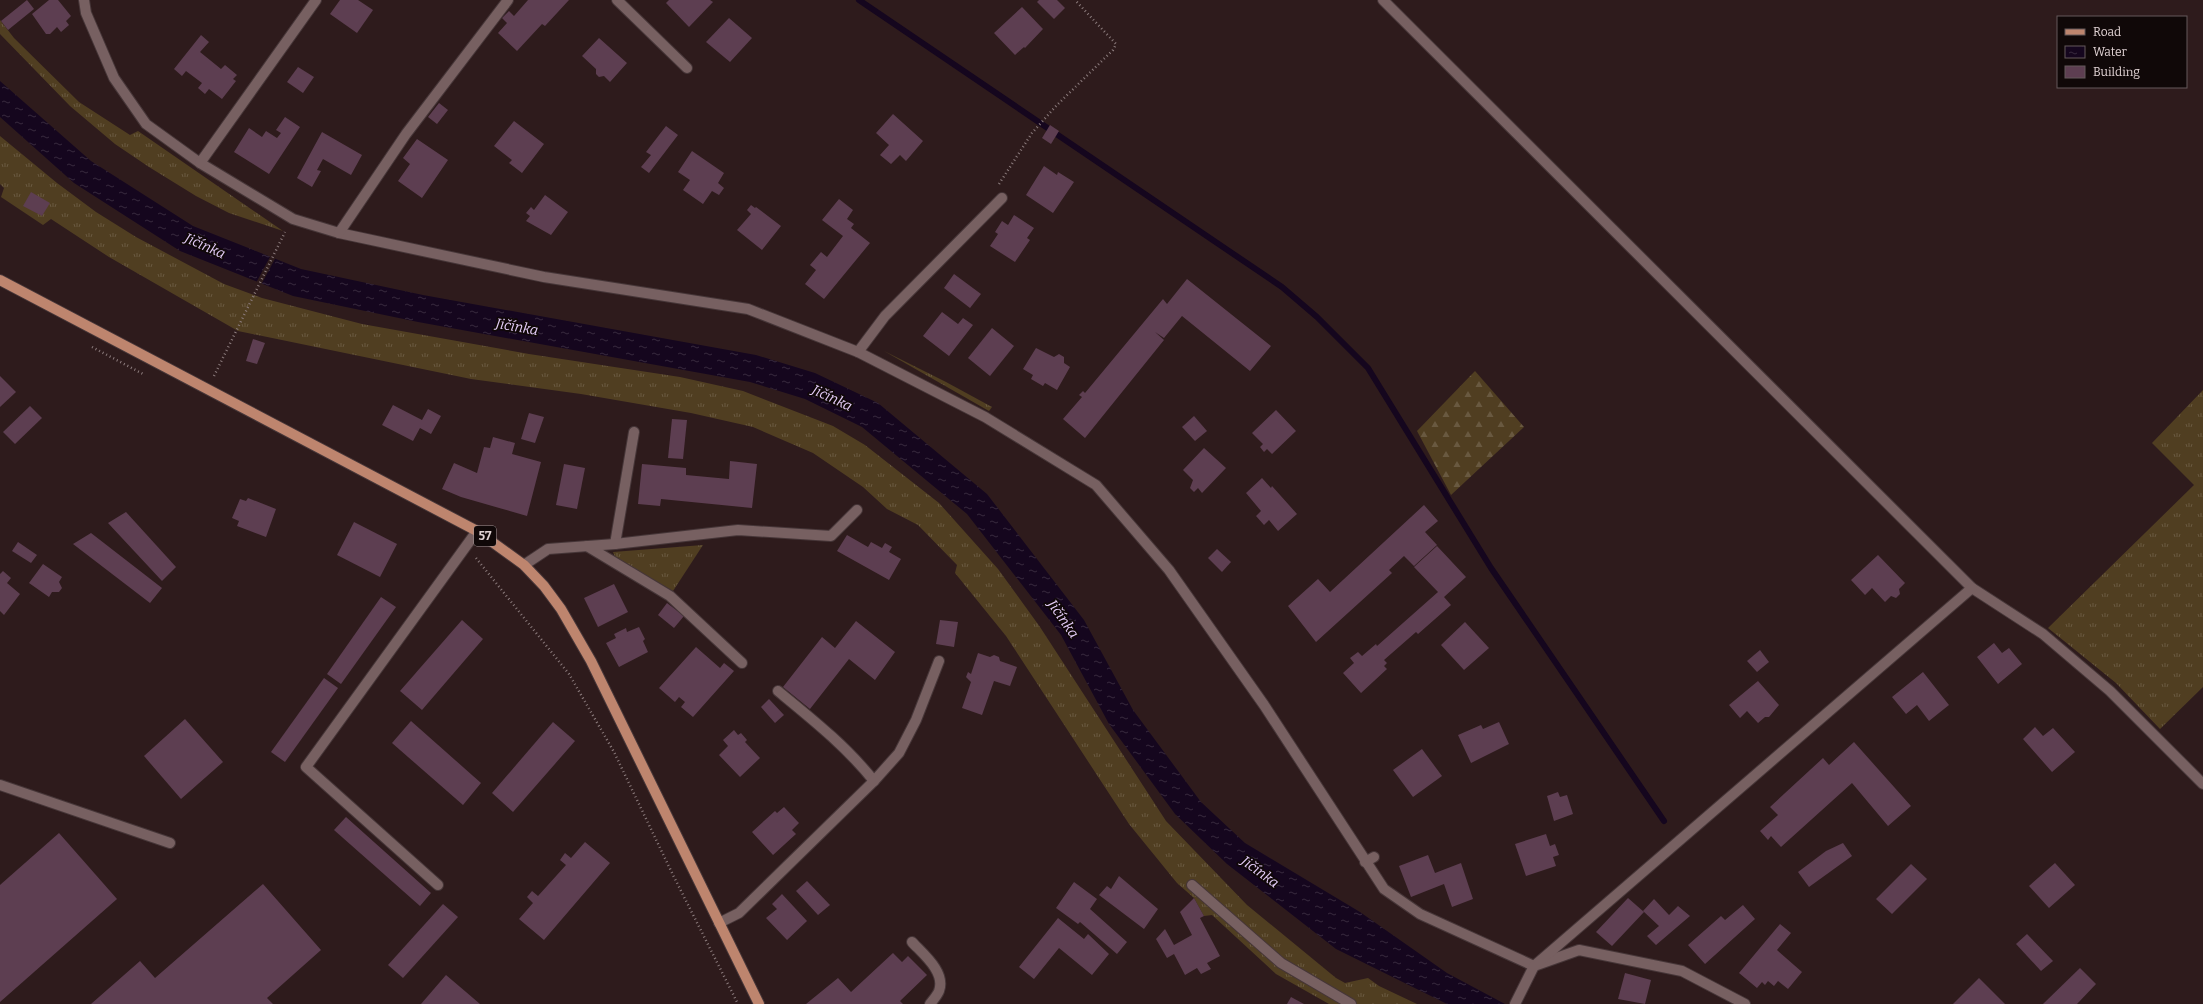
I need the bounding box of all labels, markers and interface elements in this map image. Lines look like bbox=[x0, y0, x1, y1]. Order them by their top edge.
legend bbox=[2057, 16, 2187, 88]
text: Road bbox=[2093, 25, 2121, 39]
text: Water bbox=[2093, 45, 2128, 59]
text: Building bbox=[2093, 65, 2140, 79]
water label: Jičínka bbox=[180, 229, 228, 262]
water label: Jičínka bbox=[492, 315, 540, 339]
water label: Jičínka bbox=[807, 380, 855, 415]
road number: 57 bbox=[474, 526, 496, 546]
water label: Jičínka bbox=[1043, 595, 1082, 641]
water label: Jičínka bbox=[1236, 851, 1282, 891]

